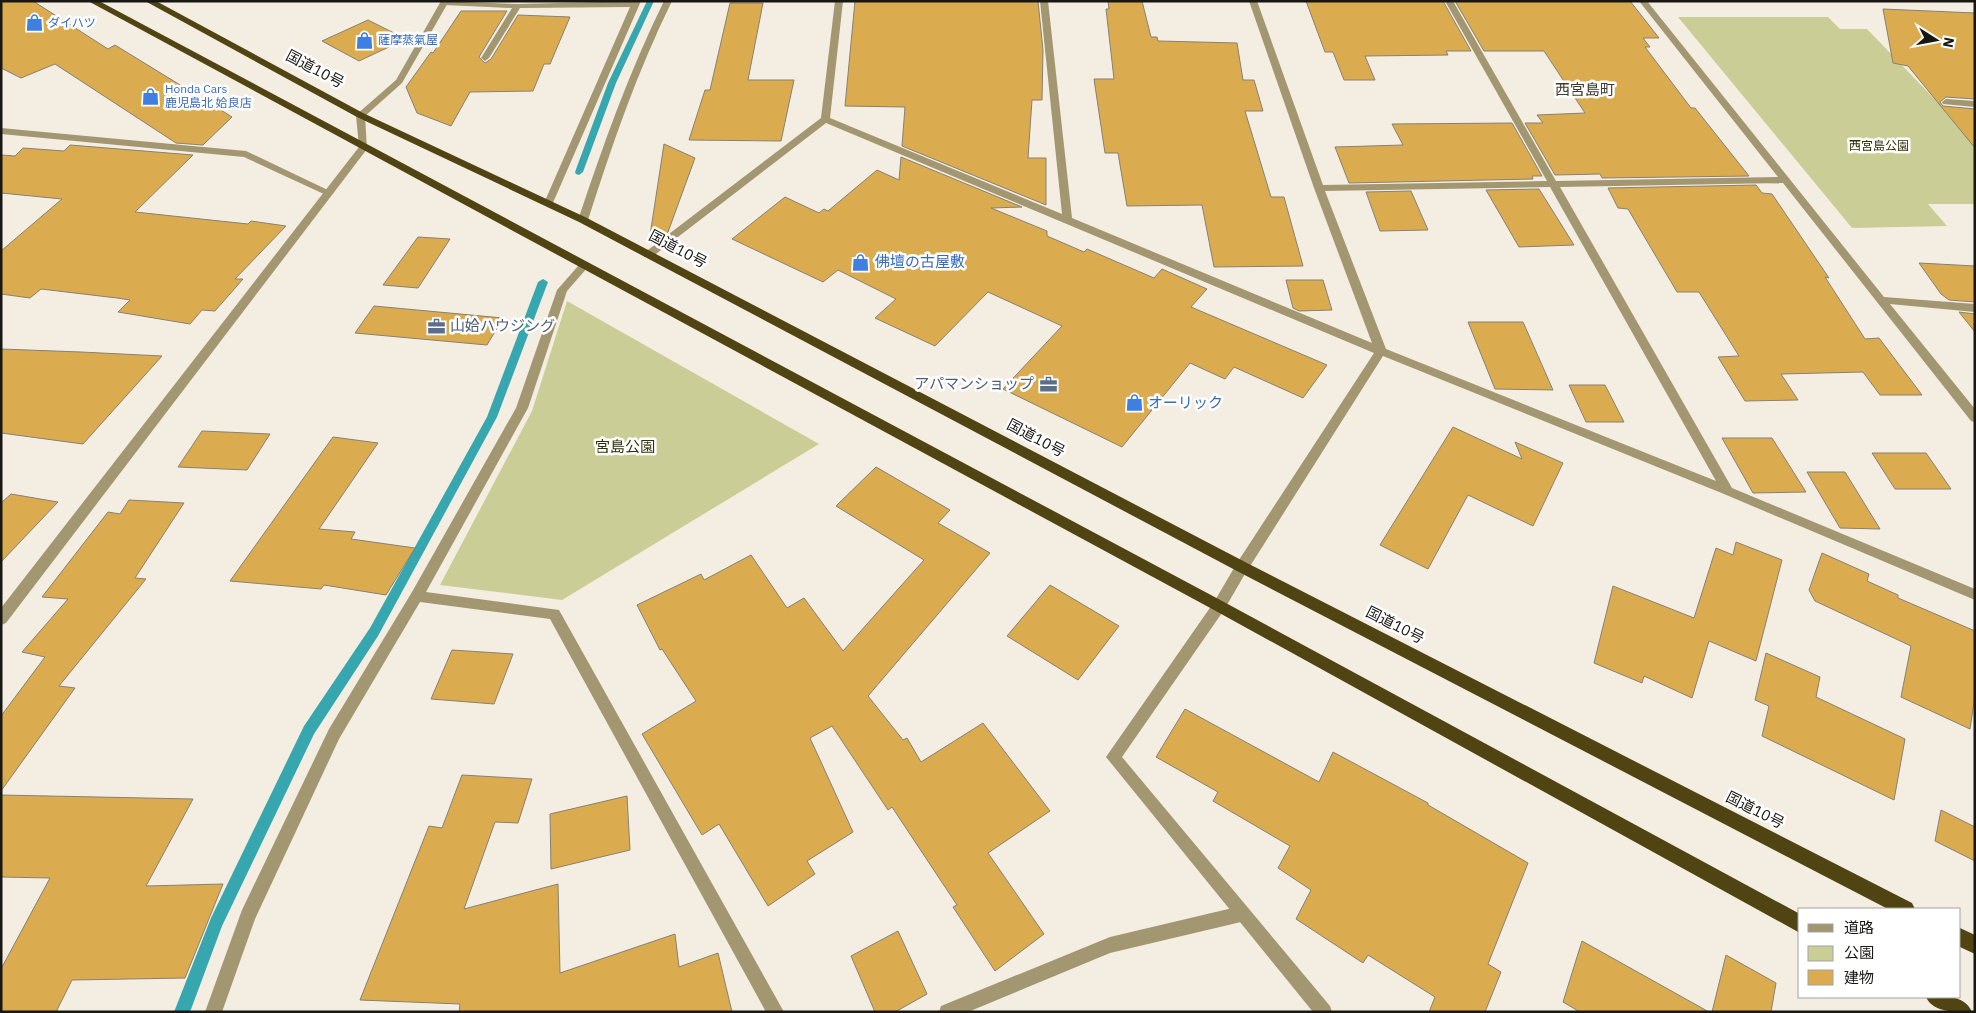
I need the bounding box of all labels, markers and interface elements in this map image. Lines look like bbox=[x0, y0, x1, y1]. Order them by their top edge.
shop icon: ダイハツ bbox=[24, 13, 44, 33]
place label: ダイハツ bbox=[48, 15, 96, 30]
north arrow bbox=[1911, 15, 1961, 65]
shop icon: 薩摩蒸氣屋 bbox=[354, 30, 374, 50]
place label: 薩摩蒸氣屋 bbox=[378, 32, 438, 47]
text: N bbox=[1939, 36, 1959, 49]
street label: 国道10号 bbox=[283, 45, 348, 92]
district label: 西宮島町 bbox=[1555, 80, 1615, 99]
place label: Honda Cars 鹿児島北 姶良店 bbox=[165, 81, 252, 110]
shop icon: Honda Cars 鹿児島北 姶良店 bbox=[141, 86, 161, 106]
park label: 西宮島公園 bbox=[1849, 138, 1909, 153]
street label: 国道10号 bbox=[646, 225, 711, 272]
shop icon: 佛壇の古屋敷 bbox=[851, 252, 871, 272]
place label: 佛壇の古屋敷 bbox=[875, 252, 965, 271]
office icon: 山姶ハウジング bbox=[426, 316, 446, 336]
place label: 山姶ハウジング bbox=[450, 316, 555, 335]
place label: アパマンショップ bbox=[914, 374, 1034, 393]
office icon: アパマンショップ bbox=[1038, 374, 1058, 394]
shop icon: オーリック bbox=[1124, 393, 1144, 413]
place label: オーリック bbox=[1148, 393, 1223, 412]
street label: 国道10号 bbox=[1004, 414, 1069, 461]
park label: 宮島公園 bbox=[595, 437, 655, 456]
street label: 国道10号 bbox=[1363, 602, 1428, 647]
street label: 国道10号 bbox=[1723, 787, 1788, 832]
legend bbox=[1798, 908, 1961, 998]
text: 道路 bbox=[1844, 918, 1874, 937]
text: 公園 bbox=[1844, 943, 1874, 962]
text: 建物 bbox=[1844, 968, 1874, 987]

